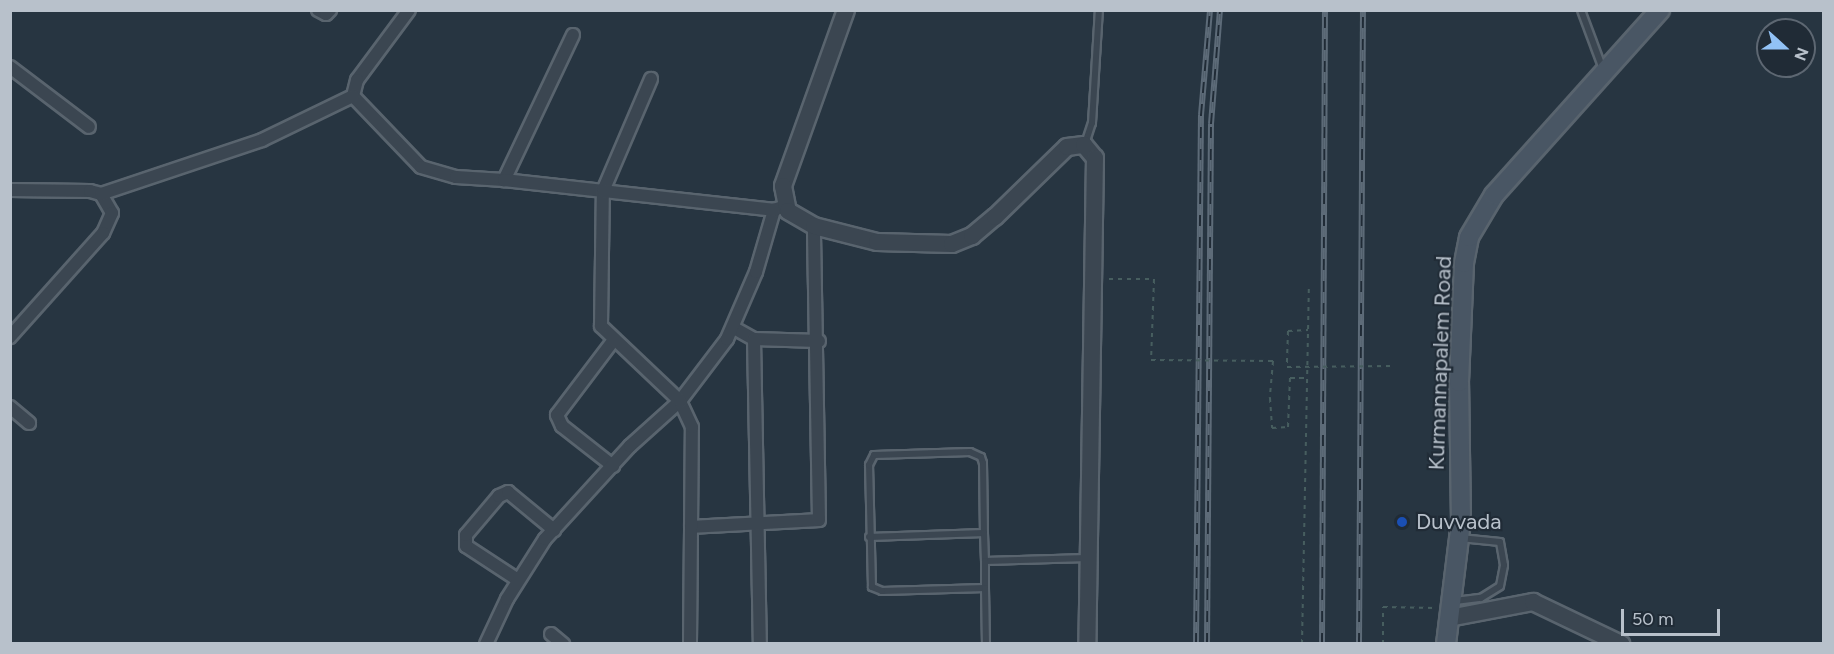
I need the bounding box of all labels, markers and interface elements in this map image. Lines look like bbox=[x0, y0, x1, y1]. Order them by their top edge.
north arrow bbox=[1756, 18, 1816, 78]
text: N bbox=[1790, 45, 1812, 63]
street label: Kurmannapalem Road bbox=[1423, 255, 1457, 471]
place label: Duvvada bbox=[1416, 509, 1501, 535]
marker: Duvvada bbox=[1393, 513, 1411, 531]
scale bar bbox=[1624, 597, 1723, 635]
text: 50 m bbox=[1632, 608, 1674, 630]

